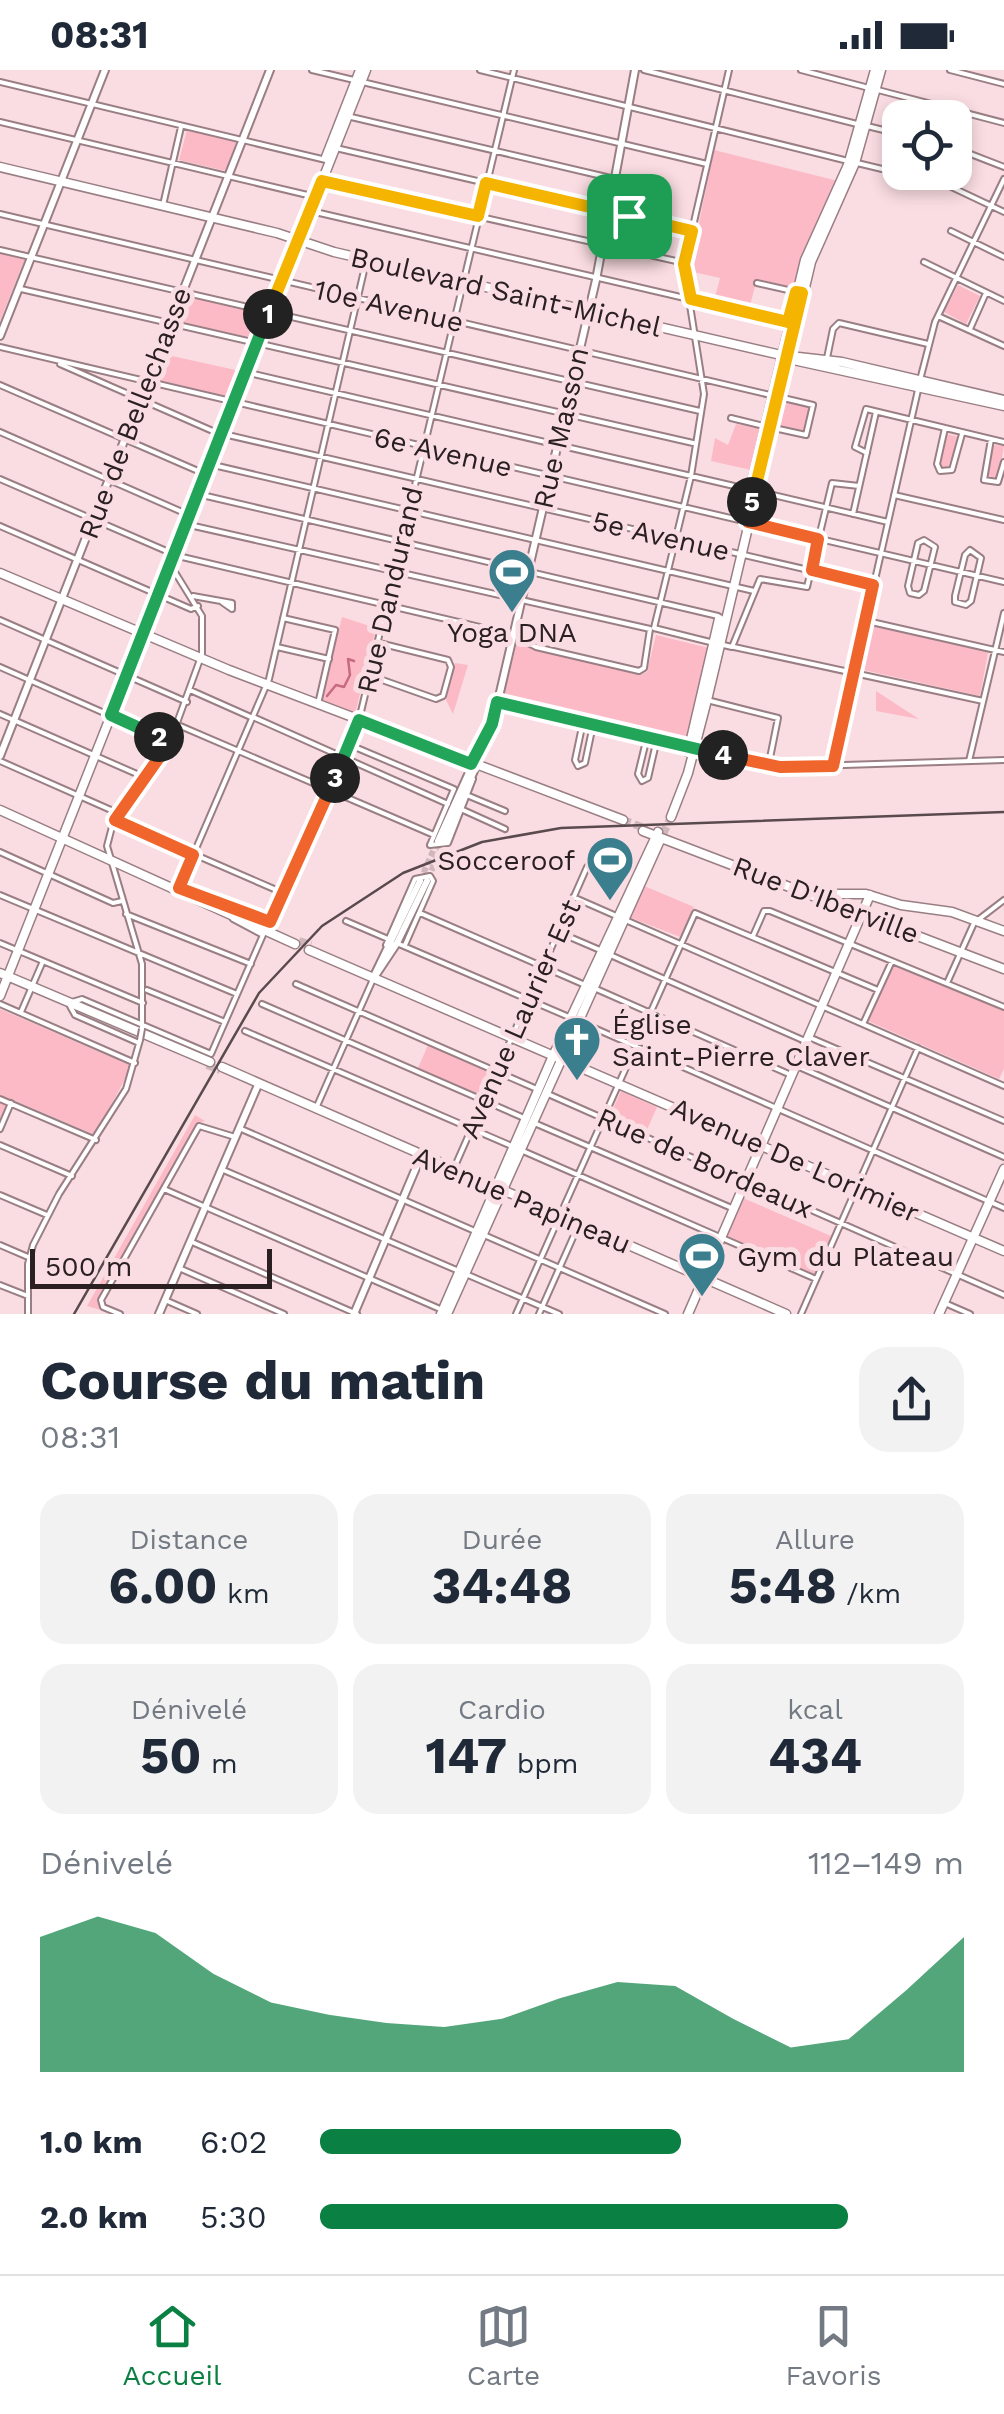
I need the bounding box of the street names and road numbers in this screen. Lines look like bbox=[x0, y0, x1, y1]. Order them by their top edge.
street label: Boulevard Saint-Michel bbox=[348, 240, 665, 344]
street label: 10e Avenue bbox=[311, 273, 467, 339]
street label: Rue de Bellechasse bbox=[72, 283, 198, 543]
street label: Rue Masson bbox=[526, 344, 596, 512]
street label: 6e Avenue bbox=[371, 420, 515, 484]
street label: Rue Dandurand bbox=[350, 483, 430, 697]
street label: 5e Avenue bbox=[589, 504, 733, 568]
street label: Rue D'Iberville bbox=[728, 849, 924, 951]
street label: Avenue Laurier Est bbox=[452, 894, 588, 1144]
street label: Avenue De Lorimier bbox=[666, 1090, 924, 1230]
street label: Rue de Bordeaux bbox=[592, 1101, 818, 1225]
street label: Avenue Papineau bbox=[408, 1139, 636, 1261]

